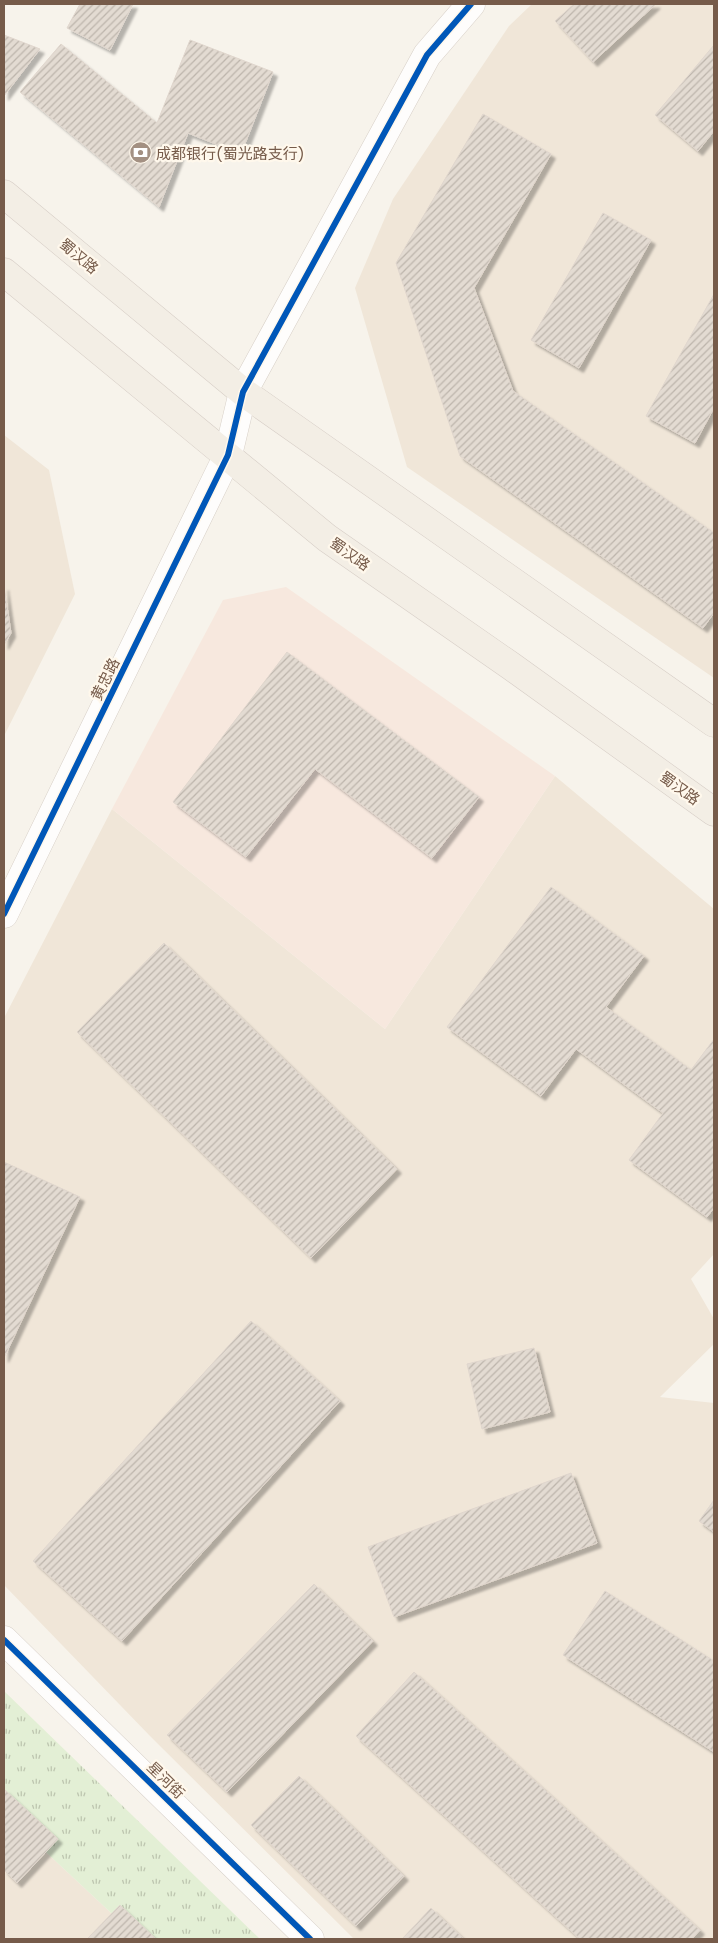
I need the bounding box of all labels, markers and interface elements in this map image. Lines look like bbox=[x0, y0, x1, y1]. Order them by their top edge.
bank icon: 成都银行(蜀光路支行) bbox=[128, 141, 152, 165]
place label: 成都银行(蜀光路支行) bbox=[156, 143, 305, 164]
street label: 蜀汉路 bbox=[55, 233, 103, 279]
street label: 蜀汉路 bbox=[326, 532, 374, 576]
street label: 黄忠路 bbox=[86, 654, 124, 704]
street label: 蜀汉路 bbox=[656, 766, 704, 810]
street label: 星河街 bbox=[143, 1757, 189, 1803]

